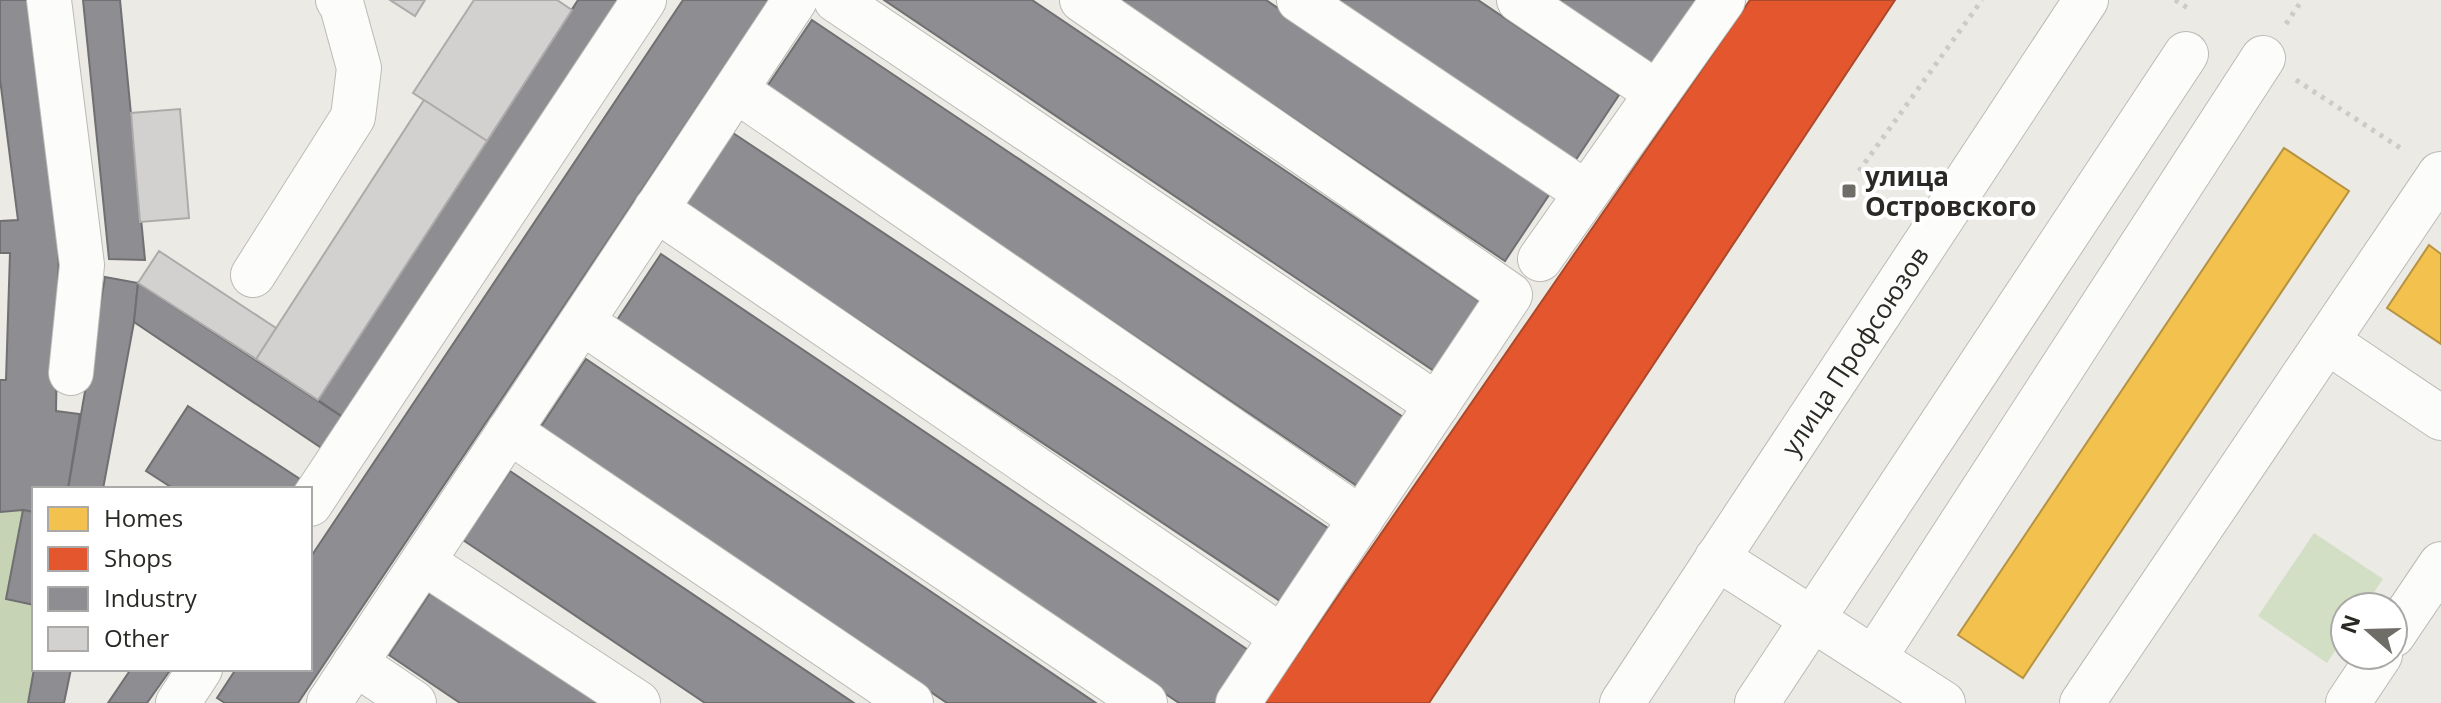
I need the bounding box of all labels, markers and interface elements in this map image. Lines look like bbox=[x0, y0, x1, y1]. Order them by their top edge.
place label: улица Островского bbox=[1865, 158, 2036, 224]
marker: улица Островского bbox=[1840, 182, 1858, 200]
street label: улица Профсоюзов bbox=[1772, 239, 1937, 462]
legend bbox=[32, 487, 312, 671]
text: Homes bbox=[104, 501, 183, 534]
text: Shops bbox=[104, 541, 172, 574]
text: Industry bbox=[104, 581, 198, 614]
north arrow bbox=[2329, 591, 2409, 671]
text: N bbox=[2332, 610, 2366, 637]
text: Other bbox=[104, 621, 169, 654]

